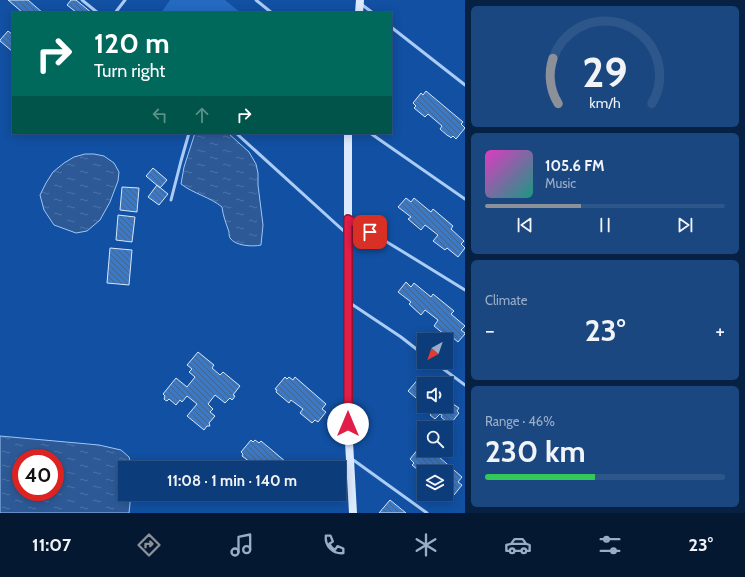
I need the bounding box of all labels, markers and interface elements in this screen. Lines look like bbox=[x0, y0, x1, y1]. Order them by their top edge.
text: 120 m bbox=[94, 26, 170, 60]
icon: right bbox=[28, 28, 80, 80]
text: 29 bbox=[582, 47, 628, 97]
text: Turn right bbox=[94, 60, 165, 82]
text: km/h bbox=[589, 94, 621, 112]
icon: left bbox=[149, 104, 171, 126]
icon: ahead bbox=[191, 104, 213, 126]
icon: right bbox=[233, 104, 255, 126]
text: 105.6 FM bbox=[545, 157, 604, 175]
text: Music bbox=[545, 175, 576, 191]
icon: previous bbox=[514, 214, 536, 236]
icon: pause bbox=[594, 214, 616, 236]
icon: next bbox=[674, 214, 696, 236]
pin bbox=[353, 215, 387, 249]
icon: arrive bbox=[359, 221, 381, 243]
text: Climate bbox=[485, 292, 527, 308]
text: 23° bbox=[585, 312, 625, 349]
text: − bbox=[485, 317, 495, 344]
text: + bbox=[715, 317, 725, 344]
north arrow bbox=[417, 333, 453, 369]
map controls bbox=[417, 333, 453, 501]
button: sound bbox=[417, 377, 453, 413]
position arrow bbox=[327, 403, 369, 445]
text: Range · 46% bbox=[485, 413, 555, 429]
button: search bbox=[417, 421, 453, 457]
text: 230 km bbox=[485, 433, 586, 470]
speed limit sign: 40 bbox=[12, 449, 64, 501]
button: layers bbox=[417, 465, 453, 501]
text: 11:08 · 1 min · 140 m bbox=[167, 472, 297, 490]
icon: directions bbox=[135, 531, 163, 559]
icon: music bbox=[228, 531, 256, 559]
icon: phone bbox=[320, 531, 348, 559]
icon: climate bbox=[412, 531, 440, 559]
icon: car bbox=[504, 531, 532, 559]
icon: filters bbox=[596, 531, 624, 559]
text: 11:07 bbox=[32, 534, 71, 556]
text: 23° bbox=[688, 534, 713, 556]

